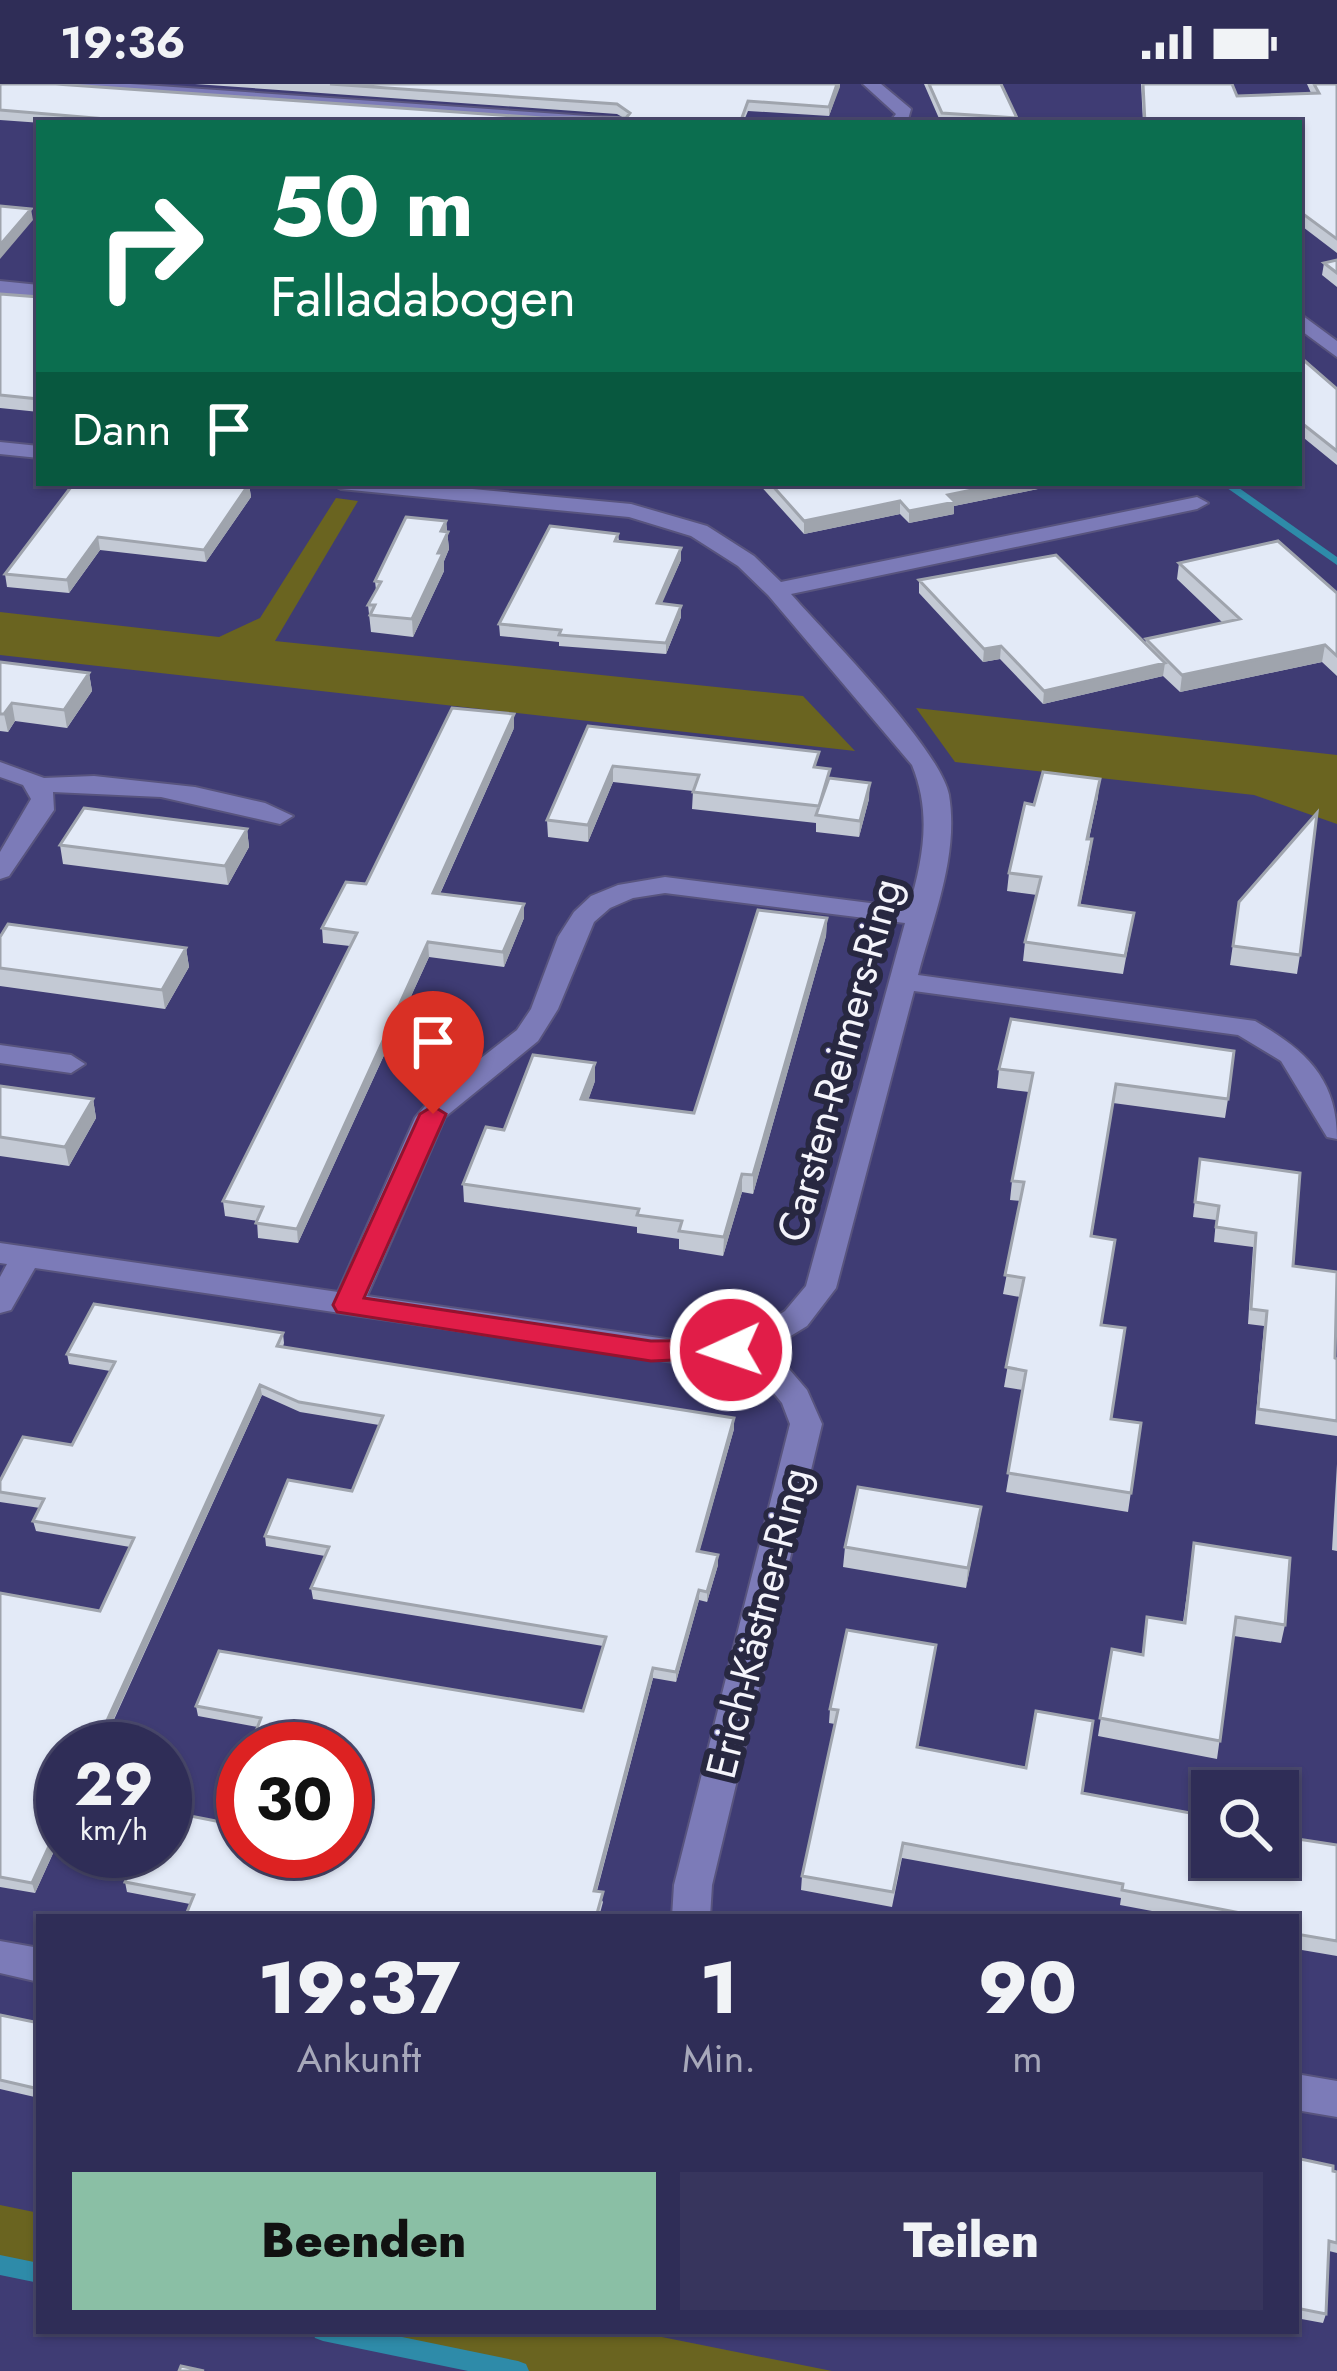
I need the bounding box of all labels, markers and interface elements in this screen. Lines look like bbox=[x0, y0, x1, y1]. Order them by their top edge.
text: 19:36 bbox=[60, 10, 186, 75]
text: 50 m bbox=[270, 146, 474, 268]
icon: right bbox=[72, 168, 228, 324]
text: Falladabogen bbox=[270, 258, 576, 336]
icon: arrive bbox=[196, 396, 262, 462]
text: Dann bbox=[72, 397, 172, 462]
street label: Carsten-Reimers-Ring bbox=[761, 872, 917, 1248]
pin bbox=[382, 991, 484, 1114]
icon: arrive bbox=[400, 1009, 466, 1075]
position arrow bbox=[668, 1287, 794, 1413]
street label: Erich-Kästner-Ring bbox=[690, 1461, 826, 1785]
speed limit sign: 30 bbox=[216, 1722, 372, 1878]
text: 29 bbox=[74, 1741, 154, 1828]
map controls bbox=[1191, 1770, 1299, 1878]
button: search bbox=[1191, 1770, 1299, 1878]
text: km/h bbox=[80, 1808, 148, 1851]
text: 19:37 bbox=[258, 1936, 460, 2040]
text: 1 bbox=[700, 1936, 738, 2040]
text: 90 bbox=[978, 1936, 1077, 2040]
text: Ankunft bbox=[297, 2030, 421, 2087]
text: Min. bbox=[682, 2030, 756, 2087]
text: m bbox=[1012, 2030, 1043, 2087]
button: Beenden bbox=[72, 2172, 656, 2310]
button: Teilen bbox=[680, 2172, 1263, 2310]

